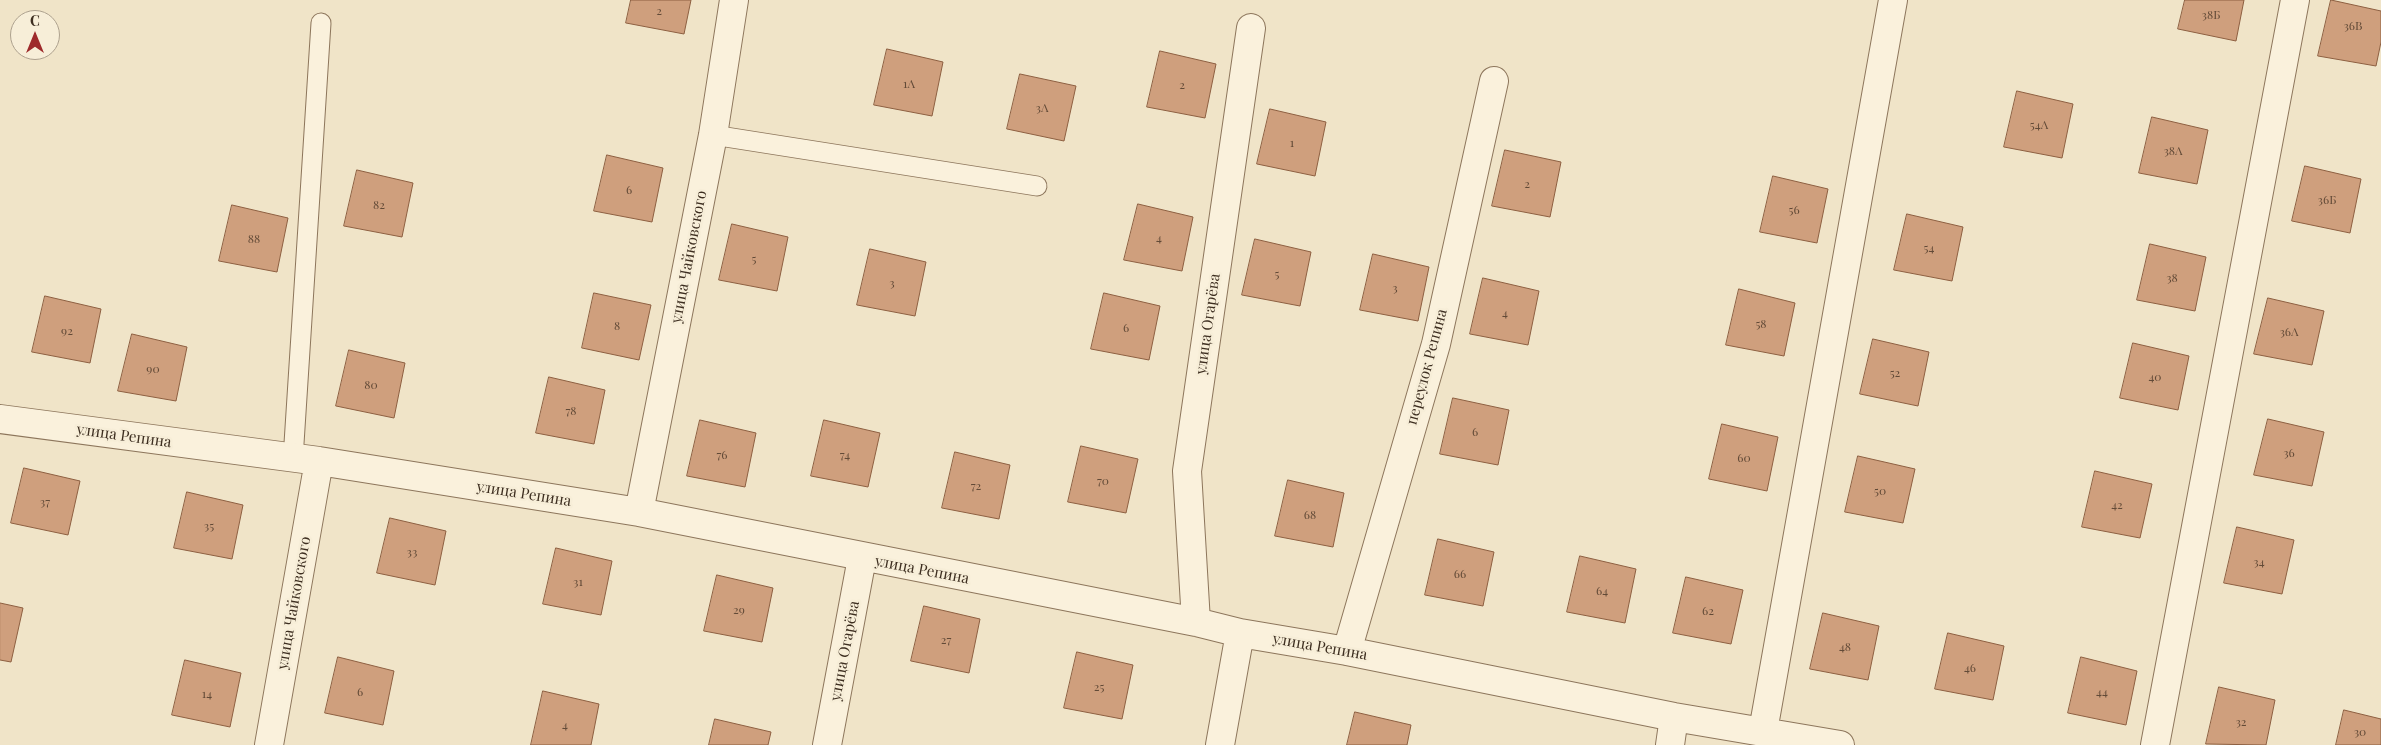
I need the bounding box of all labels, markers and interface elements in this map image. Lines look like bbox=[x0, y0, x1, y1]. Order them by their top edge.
house number: 2 bbox=[656, 4, 662, 18]
house number: 38Б bbox=[2202, 8, 2220, 22]
north arrow bbox=[10, 10, 60, 60]
text: С bbox=[30, 11, 40, 30]
house number: 36В bbox=[2343, 19, 2363, 33]
house number: 1А bbox=[903, 77, 915, 91]
house number: 2 bbox=[1179, 78, 1185, 92]
house number: 3А bbox=[1036, 101, 1048, 115]
house number: 54А bbox=[2030, 118, 2048, 132]
house number: 1 bbox=[1290, 136, 1294, 150]
house number: 38А bbox=[2163, 144, 2183, 158]
house number: 2 bbox=[1524, 177, 1530, 191]
house number: 6 bbox=[626, 183, 632, 197]
street label: улица Чайковского bbox=[667, 189, 711, 325]
house number: 36Б bbox=[2318, 193, 2336, 207]
house number: 82 bbox=[373, 198, 385, 212]
house number: 56 bbox=[1788, 203, 1800, 217]
house number: 4 bbox=[1156, 231, 1162, 245]
house number: 88 bbox=[248, 232, 260, 246]
house number: 54 bbox=[1924, 241, 1934, 255]
house number: 5 bbox=[752, 252, 756, 266]
house number: 5 bbox=[1275, 267, 1279, 281]
house number: 38 bbox=[2166, 271, 2178, 285]
street label: улица Огарёва bbox=[1192, 272, 1224, 376]
house number: 3 bbox=[889, 276, 895, 290]
house number: 3 bbox=[1392, 281, 1398, 295]
house number: 4 bbox=[1502, 306, 1508, 320]
street label: переулок Репина bbox=[1403, 307, 1451, 427]
house number: 58 bbox=[1755, 317, 1767, 331]
house number: 8 bbox=[614, 319, 620, 333]
house number: 6 bbox=[1123, 321, 1129, 335]
house number: 92 bbox=[61, 324, 73, 338]
house number: 36А bbox=[2279, 325, 2299, 339]
house number: 90 bbox=[146, 362, 160, 376]
house number: 52 bbox=[1890, 366, 1900, 380]
house number: 40 bbox=[2148, 370, 2162, 384]
house number: 80 bbox=[364, 378, 378, 392]
house number: 78 bbox=[565, 404, 577, 418]
street label: улица Репина bbox=[75, 420, 173, 452]
house number: 6 bbox=[1472, 425, 1478, 439]
house number: 36 bbox=[2283, 446, 2295, 460]
house number: 76 bbox=[716, 448, 728, 462]
house number: 74 bbox=[840, 448, 850, 462]
house number: 60 bbox=[1737, 451, 1751, 465]
house number: 70 bbox=[1097, 474, 1109, 488]
street label: улица Репина bbox=[475, 478, 573, 510]
house number: 72 bbox=[971, 479, 981, 493]
house number: 50 bbox=[1874, 484, 1886, 498]
house number: 37 bbox=[40, 495, 50, 509]
house number: 42 bbox=[2111, 498, 2123, 512]
house number: 68 bbox=[1304, 508, 1316, 522]
house number: 35 bbox=[204, 519, 214, 533]
street label: улица Чайковского bbox=[273, 535, 315, 671]
house number: 33 bbox=[407, 545, 417, 559]
street label: улица Репина bbox=[873, 552, 971, 588]
house number: 34 bbox=[2253, 555, 2265, 569]
house number: 66 bbox=[1454, 567, 1466, 581]
house number: 31 bbox=[573, 575, 583, 589]
house number: 64 bbox=[1596, 584, 1608, 598]
street label: улица Огарёва bbox=[826, 599, 864, 703]
house number: 29 bbox=[733, 603, 745, 617]
house number: 62 bbox=[1702, 604, 1714, 618]
street label: улица Репина bbox=[1271, 630, 1369, 664]
house number: 27 bbox=[941, 633, 951, 647]
house number: 48 bbox=[1839, 640, 1851, 654]
house number: 46 bbox=[1964, 661, 1976, 675]
house number: 25 bbox=[1094, 680, 1104, 694]
house number: 6 bbox=[357, 685, 363, 699]
house number: 44 bbox=[2096, 685, 2108, 699]
house number: 14 bbox=[202, 687, 212, 701]
house number: 32 bbox=[2235, 715, 2247, 729]
house number: 4 bbox=[562, 718, 568, 732]
house number: 30 bbox=[2354, 725, 2366, 739]

